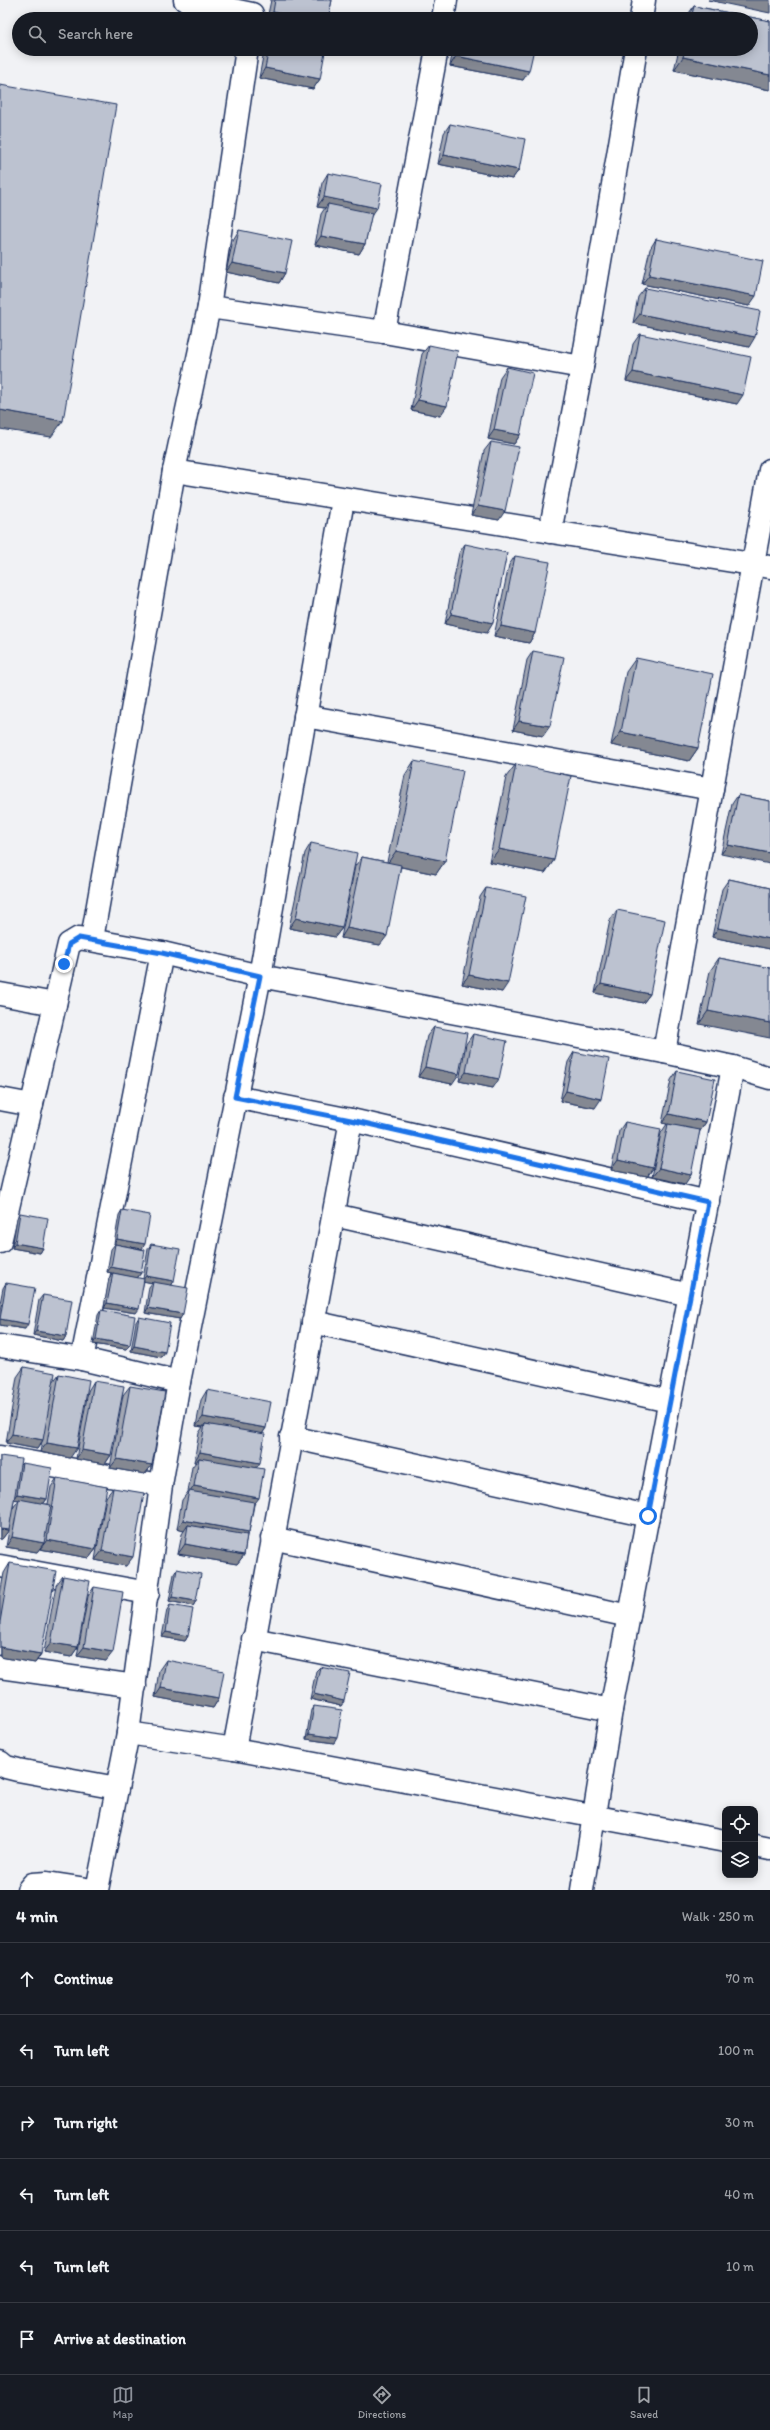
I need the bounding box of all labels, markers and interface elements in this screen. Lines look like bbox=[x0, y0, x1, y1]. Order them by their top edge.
search box bbox=[12, 12, 758, 56]
icon: search bbox=[26, 23, 48, 45]
text: Search here bbox=[58, 25, 133, 43]
route end bbox=[55, 955, 73, 973]
route start bbox=[639, 1507, 657, 1525]
map controls bbox=[722, 1806, 758, 1878]
button: locate bbox=[722, 1806, 758, 1842]
button: layers bbox=[722, 1842, 758, 1878]
text: 4 min bbox=[16, 1906, 58, 1926]
text: Walk · 250 m bbox=[682, 1909, 754, 1924]
icon: ahead bbox=[16, 1968, 38, 1990]
text: Continue bbox=[54, 1970, 113, 1988]
text: 70 m bbox=[726, 1971, 754, 1986]
icon: left bbox=[16, 2040, 38, 2062]
text: Turn left bbox=[54, 2042, 109, 2060]
text: 100 m bbox=[718, 2043, 754, 2058]
icon: right bbox=[16, 2112, 38, 2134]
text: Turn right bbox=[54, 2114, 118, 2132]
text: 30 m bbox=[725, 2115, 754, 2130]
icon: left bbox=[16, 2184, 38, 2206]
text: Turn left bbox=[54, 2186, 109, 2204]
text: 40 m bbox=[724, 2187, 754, 2202]
icon: left bbox=[16, 2256, 38, 2278]
text: Turn left bbox=[54, 2258, 109, 2276]
text: 10 m bbox=[726, 2259, 754, 2274]
icon: arrive bbox=[16, 2328, 38, 2350]
text: Arrive at destination bbox=[54, 2330, 186, 2348]
tab: Map bbox=[112, 2384, 134, 2421]
tab: Directions bbox=[358, 2384, 406, 2421]
tab: Saved bbox=[630, 2384, 658, 2421]

